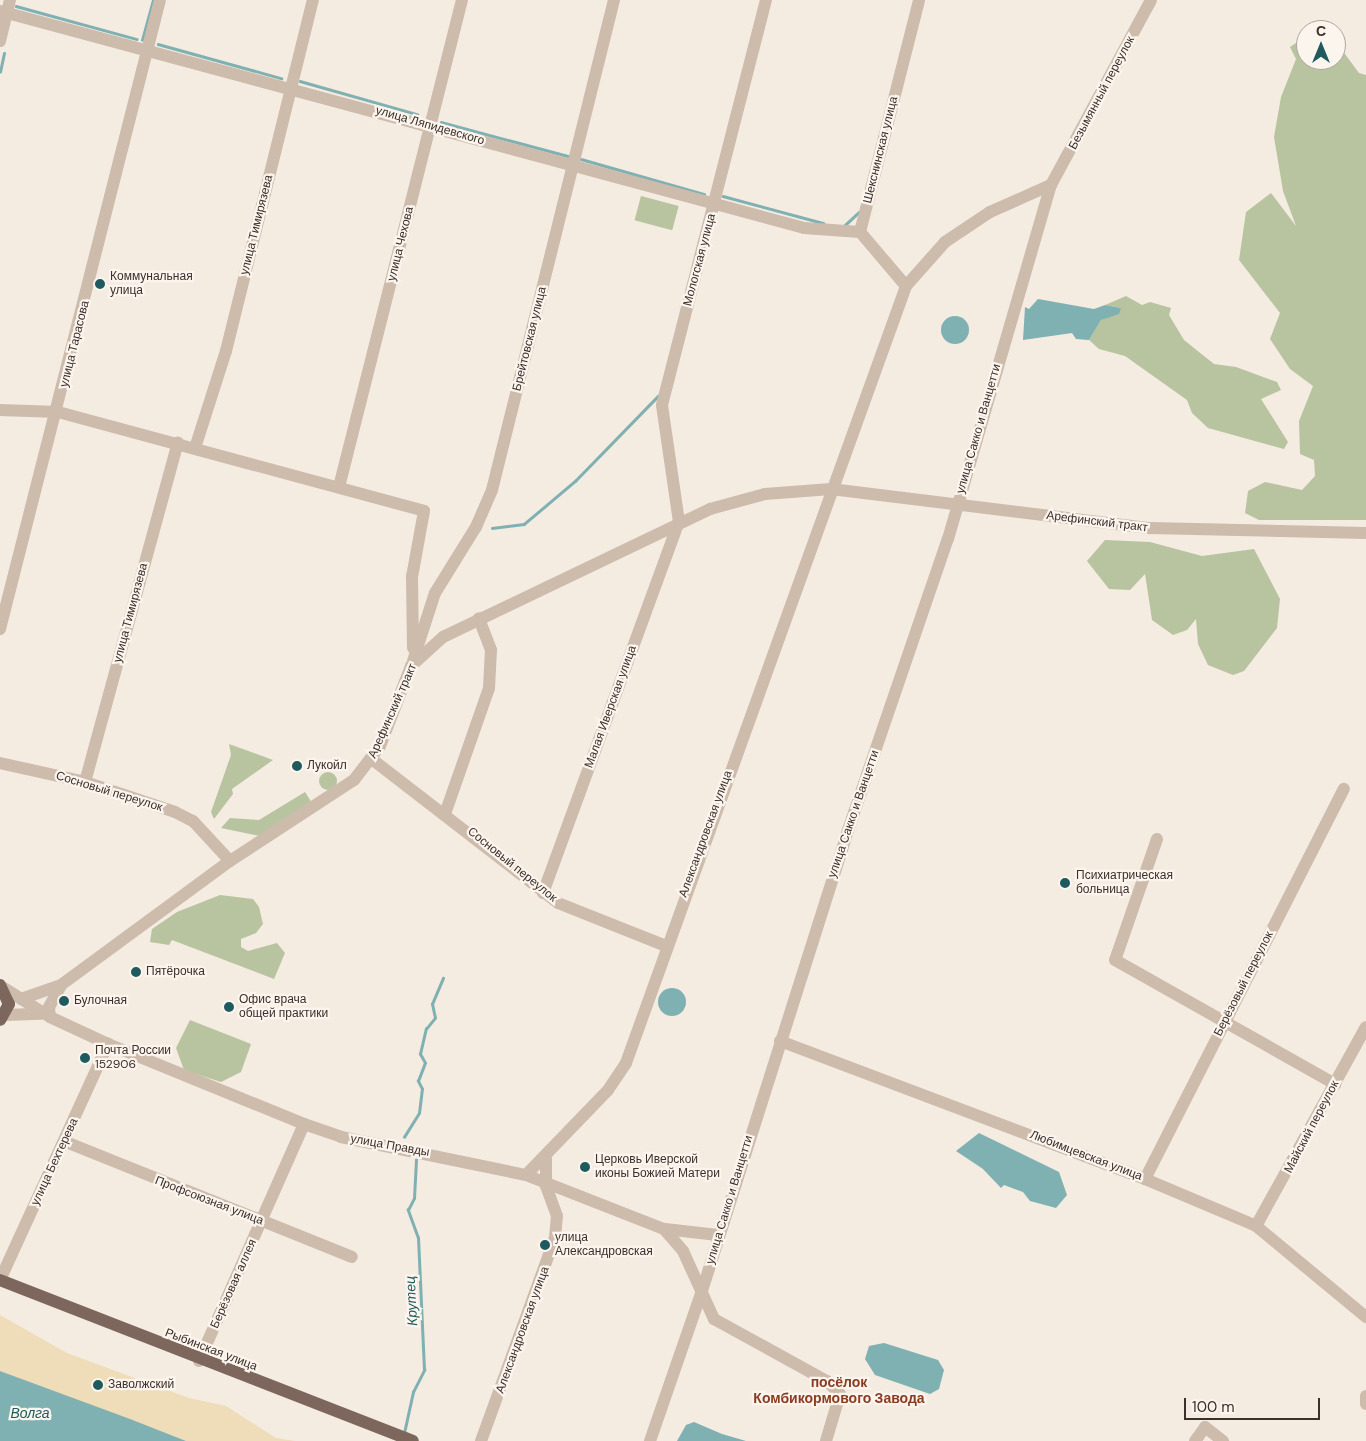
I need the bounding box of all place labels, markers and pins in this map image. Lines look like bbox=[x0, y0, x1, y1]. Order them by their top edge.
place label: Коммунальная улица bbox=[110, 270, 193, 298]
marker: Коммунальная улица bbox=[94, 278, 106, 290]
place label: Лукойл bbox=[307, 759, 347, 773]
marker: Лукойл bbox=[291, 760, 303, 772]
place label: Психиатрическая больница bbox=[1076, 869, 1173, 897]
marker: Психиатрическая больница bbox=[1058, 876, 1072, 890]
place label: Пятёрочка bbox=[146, 965, 205, 979]
marker: Пятёрочка bbox=[130, 966, 142, 978]
place label: Офис врача общей практики bbox=[239, 993, 328, 1021]
place label: Булочная bbox=[74, 994, 127, 1008]
marker: Булочная bbox=[58, 995, 70, 1007]
marker: Офис врача общей практики bbox=[223, 1001, 235, 1013]
place label: Почта России 152906 bbox=[95, 1044, 171, 1072]
marker: Почта России 152906 bbox=[79, 1052, 91, 1064]
place label: Церковь Иверской иконы Божией Матери bbox=[595, 1153, 720, 1181]
marker: Церковь Иверской иконы Божией Матери bbox=[579, 1161, 591, 1173]
place label: улица Александровская bbox=[555, 1231, 653, 1259]
marker: улица Александровская bbox=[539, 1239, 551, 1251]
place label: Заволжский bbox=[108, 1378, 174, 1392]
marker: Заволжский bbox=[92, 1379, 104, 1391]

